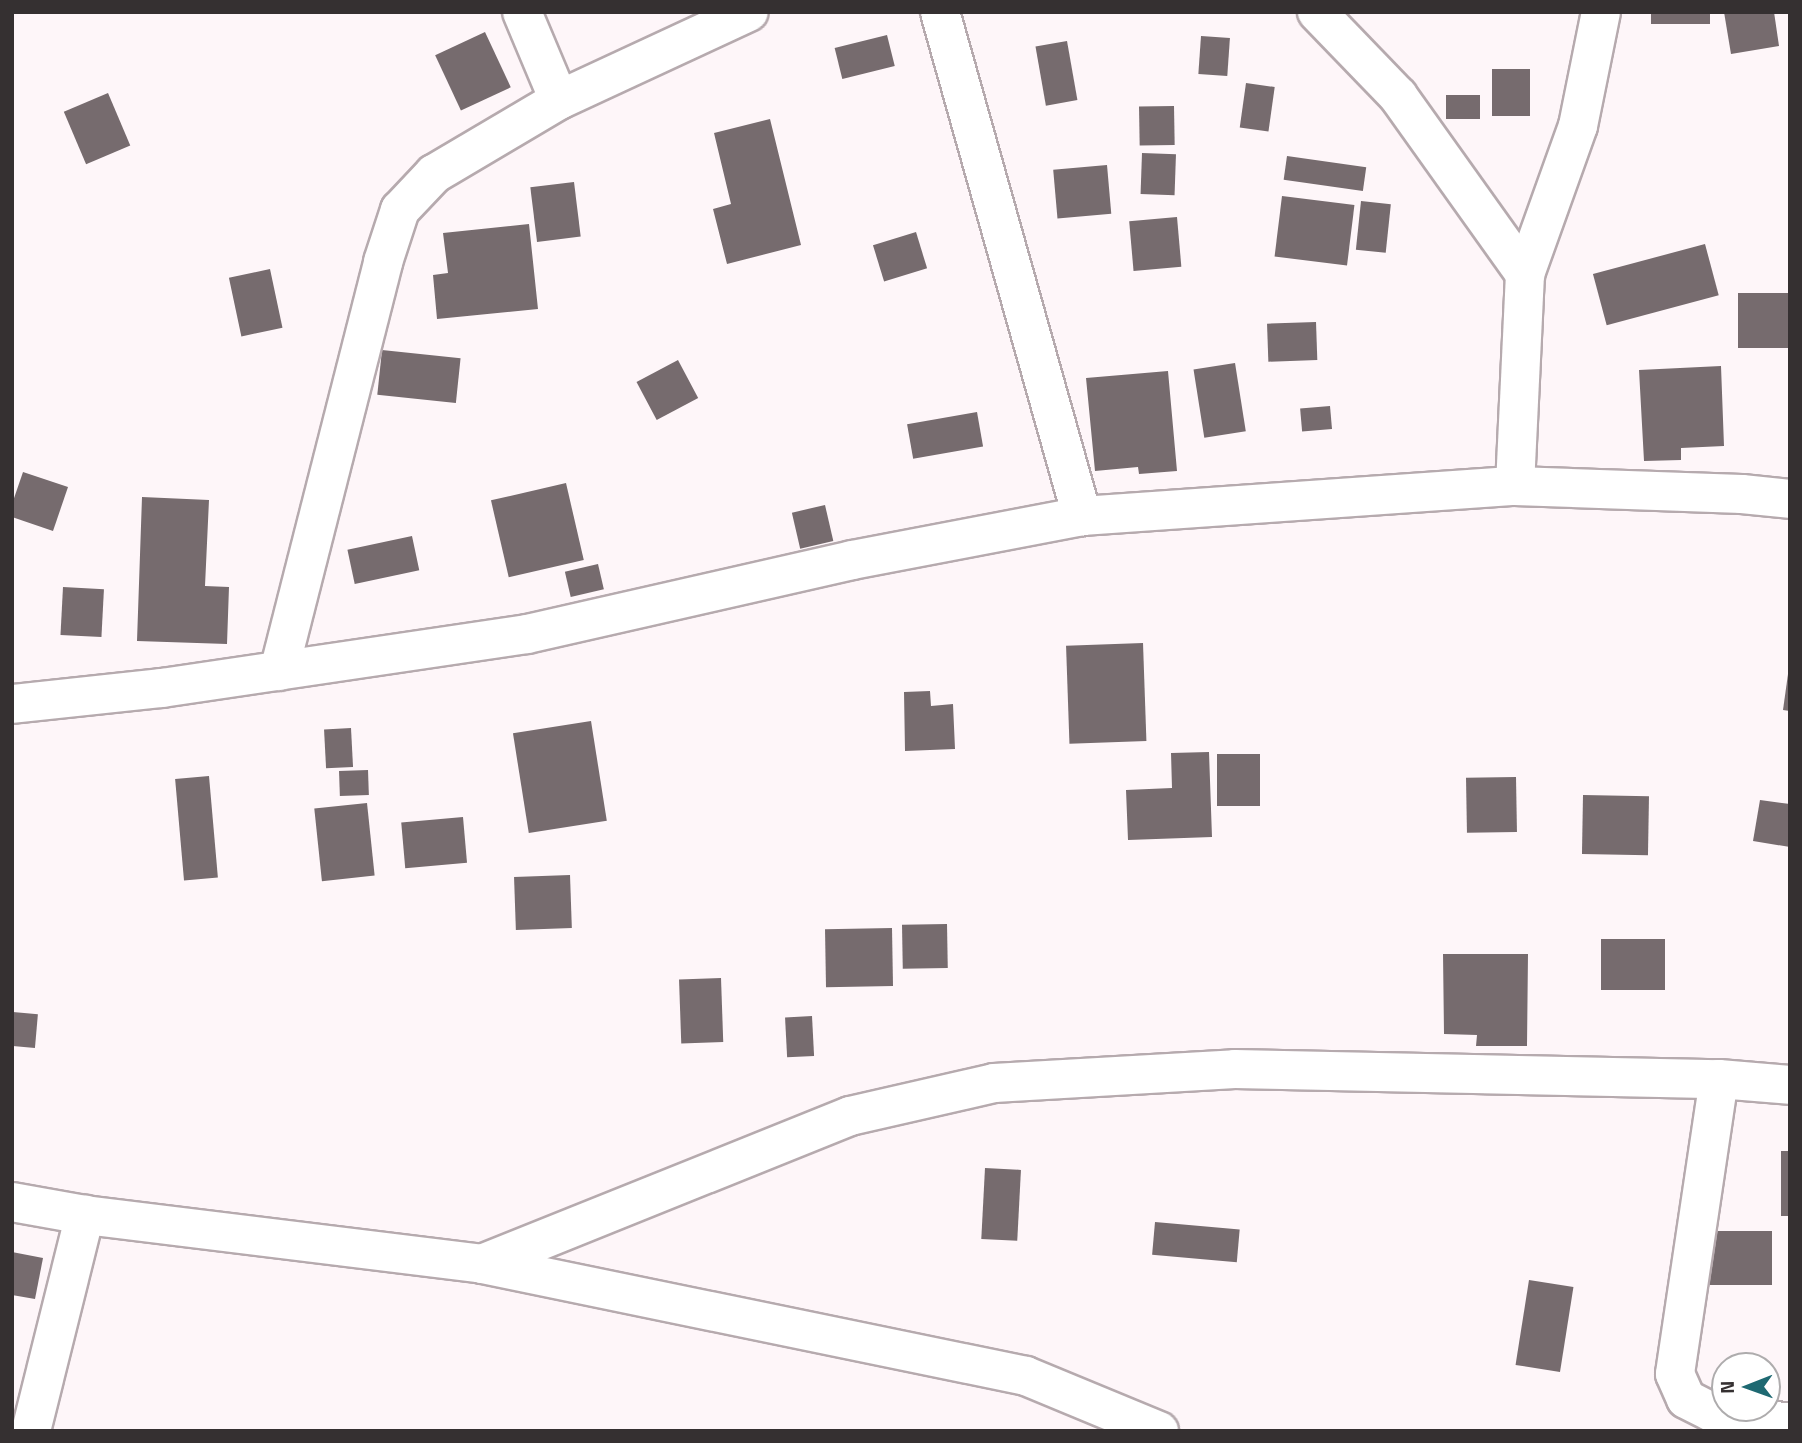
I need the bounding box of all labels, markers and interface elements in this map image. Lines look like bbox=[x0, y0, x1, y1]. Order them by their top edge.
north arrow bbox=[1711, 1352, 1781, 1422]
text: N bbox=[1712, 1381, 1741, 1394]

